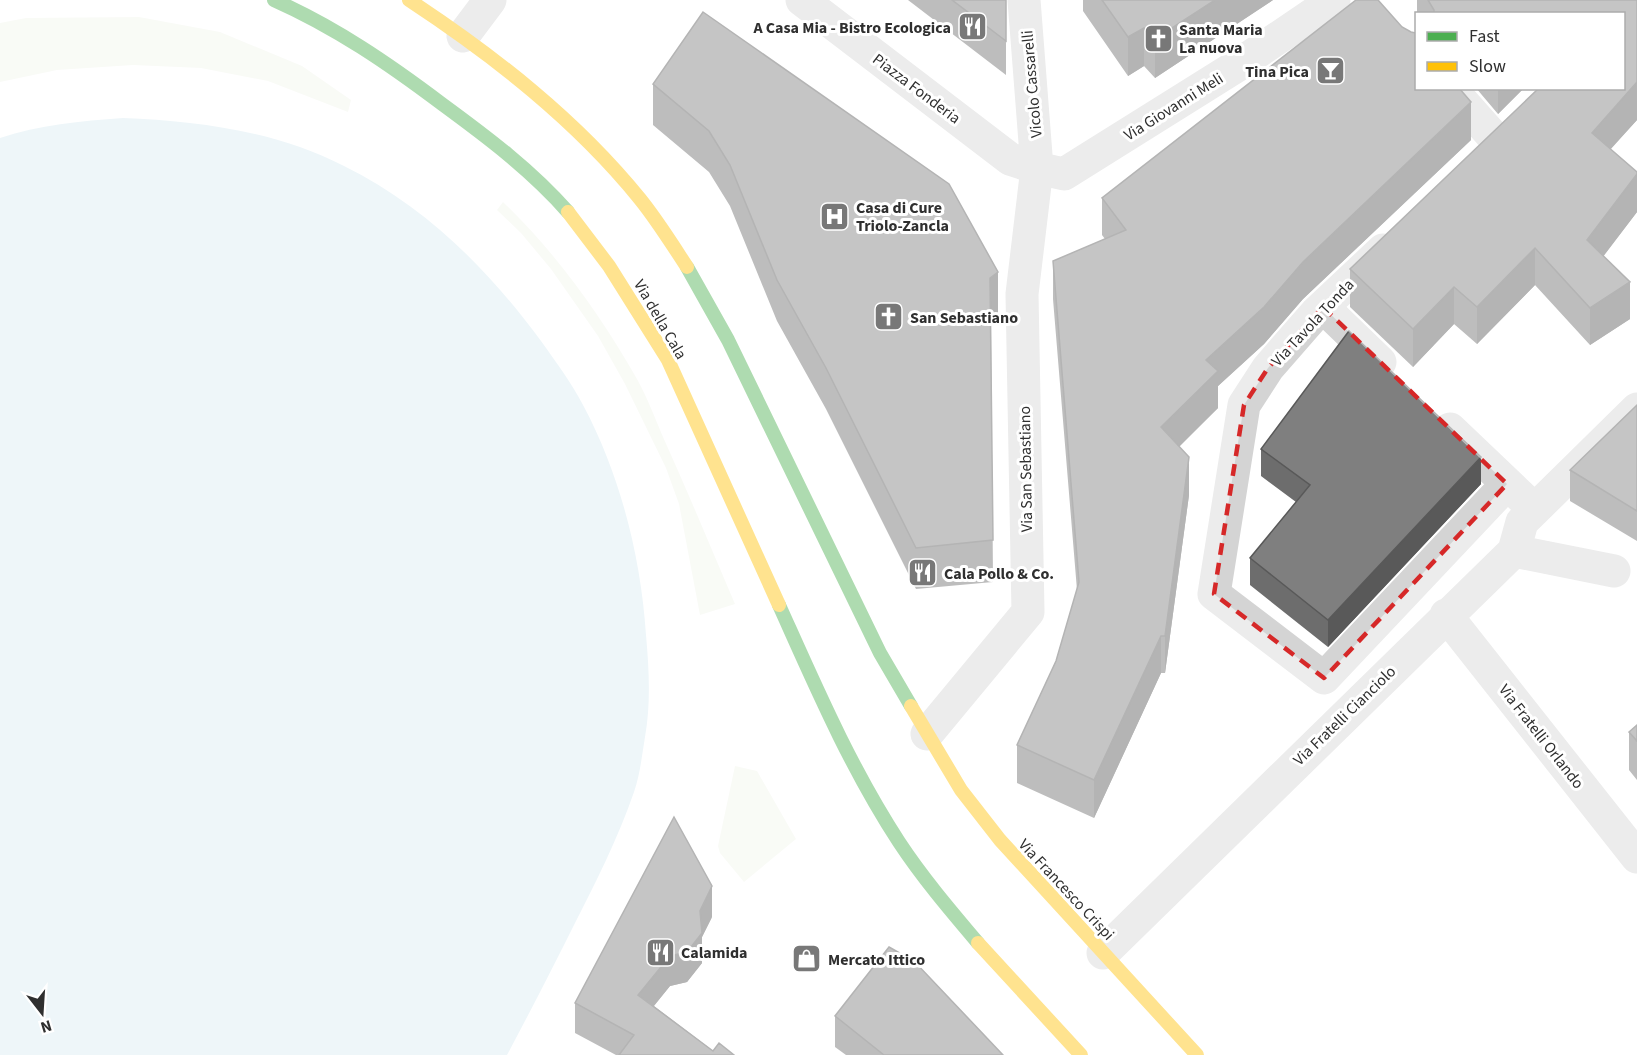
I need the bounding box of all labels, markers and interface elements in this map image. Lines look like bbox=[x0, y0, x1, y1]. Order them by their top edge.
restaurant icon: A Casa Mia - Bistro Ecologica bbox=[956, 11, 988, 43]
legend bbox=[1415, 12, 1625, 90]
place label: A Casa Mia - Bistro Ecologica bbox=[752, 17, 951, 39]
place label: Santa Maria La nuova bbox=[1179, 19, 1263, 59]
church icon: Santa Maria La nuova bbox=[1142, 22, 1174, 54]
text: Fast bbox=[1469, 24, 1500, 49]
street label: Vicolo Cassarelli bbox=[1016, 29, 1048, 139]
street label: Piazza Fonderia bbox=[868, 48, 965, 129]
text: Slow bbox=[1469, 54, 1506, 79]
bar icon: Tina Pica bbox=[1314, 55, 1346, 87]
place label: Tina Pica bbox=[1245, 61, 1309, 83]
street label: Via Giovanni Meli bbox=[1120, 67, 1227, 146]
place label: Casa di Cure Triolo-Zancla bbox=[856, 197, 949, 237]
hospital icon: Casa di Cure Triolo-Zancla bbox=[819, 200, 851, 232]
street label: Via Tavola Tonda bbox=[1266, 274, 1359, 371]
street label: Via della Cala bbox=[628, 275, 692, 364]
church icon: San Sebastiano bbox=[873, 301, 905, 333]
place label: San Sebastiano bbox=[910, 307, 1018, 329]
street label: Via San Sebastiano bbox=[1014, 406, 1038, 532]
restaurant icon: Cala Pollo & Co. bbox=[907, 557, 939, 589]
place label: Cala Pollo & Co. bbox=[944, 563, 1054, 585]
street label: Via Fratelli Cianciolo bbox=[1288, 661, 1401, 771]
street label: Via Fratelli Orlando bbox=[1493, 680, 1589, 793]
street label: Via Francesco Crispi bbox=[1013, 834, 1119, 945]
restaurant icon: Calamida bbox=[644, 936, 676, 968]
place label: Calamida bbox=[681, 942, 747, 964]
shop icon: Mercato Ittico bbox=[791, 943, 823, 975]
place label: Mercato Ittico bbox=[828, 949, 925, 971]
north arrow bbox=[12, 983, 72, 1043]
text: N bbox=[38, 1014, 54, 1038]

